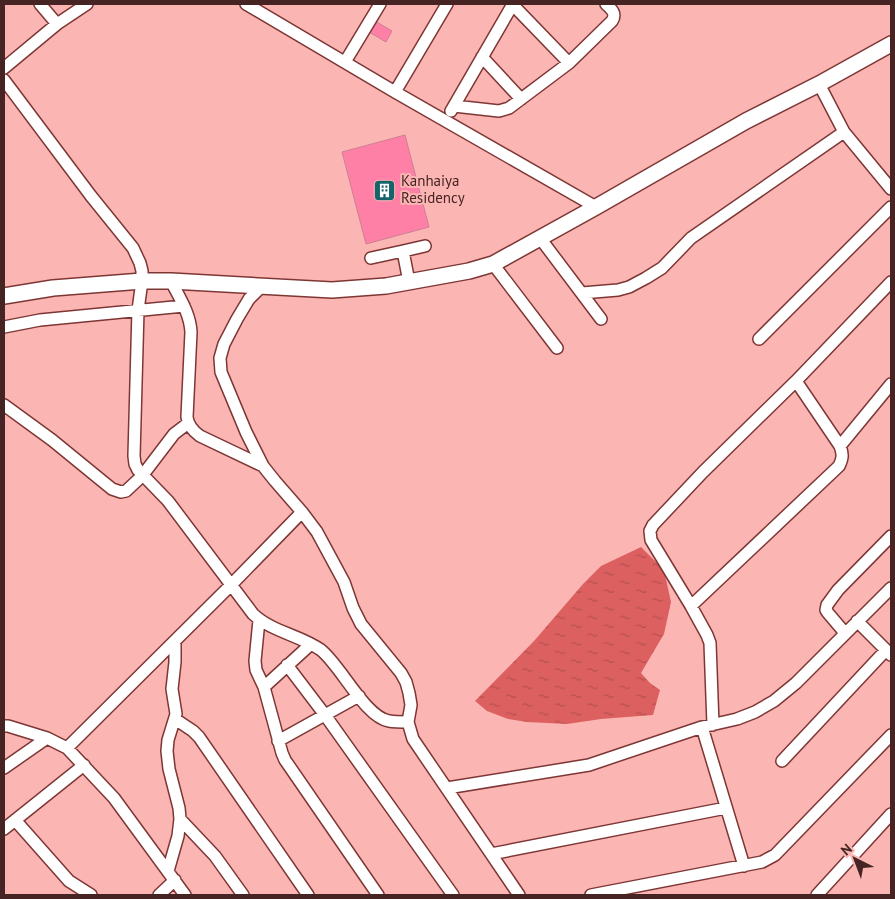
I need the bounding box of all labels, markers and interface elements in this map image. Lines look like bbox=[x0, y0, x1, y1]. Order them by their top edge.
place label: Kanhaiya Residency bbox=[401, 171, 465, 207]
building icon: Kanhaiya Residency bbox=[373, 178, 397, 202]
north arrow bbox=[830, 834, 880, 884]
text: N bbox=[837, 840, 856, 859]

